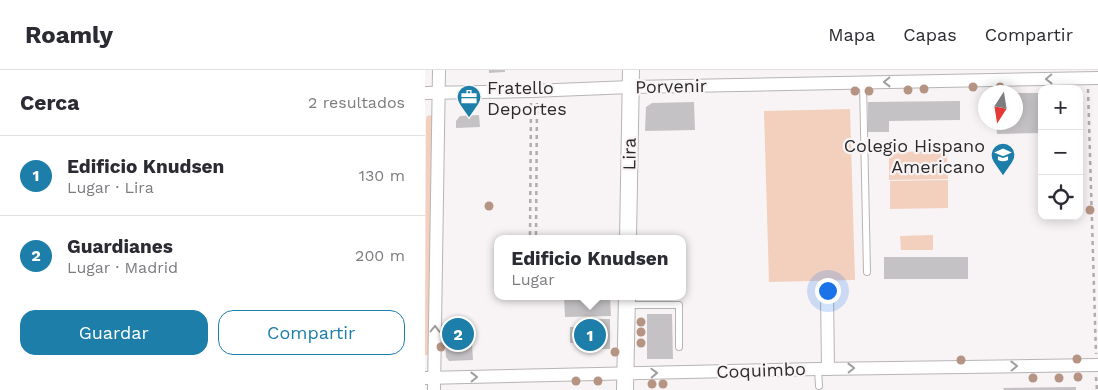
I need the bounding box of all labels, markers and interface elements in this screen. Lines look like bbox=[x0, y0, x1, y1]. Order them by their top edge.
text: Roamly bbox=[25, 21, 113, 49]
text: Mapa bbox=[828, 24, 875, 45]
text: Capas bbox=[903, 24, 957, 45]
text: Compartir bbox=[985, 24, 1073, 45]
one-way arrow bbox=[1045, 74, 1053, 85]
street label: Porvenir bbox=[635, 75, 707, 97]
place label: Fratello Deportes bbox=[487, 77, 567, 119]
one-way arrow bbox=[883, 77, 890, 87]
office icon: Fratello Deportes bbox=[456, 84, 482, 118]
north arrow bbox=[978, 85, 1023, 130]
map controls bbox=[1038, 85, 1083, 220]
button: + bbox=[1038, 85, 1083, 130]
text: Cerca bbox=[20, 90, 79, 115]
text: 2 resultados bbox=[308, 93, 405, 112]
button: − bbox=[1038, 130, 1083, 175]
place label: Colegio Hispano Americano bbox=[844, 135, 985, 177]
street label: Lira bbox=[618, 137, 640, 171]
school or university icon: Colegio Hispano Americano bbox=[990, 142, 1016, 176]
text: Edificio Knudsen bbox=[67, 155, 224, 178]
text: 1 bbox=[33, 166, 39, 185]
text: 130 m bbox=[359, 166, 405, 185]
button: locate bbox=[1038, 175, 1083, 220]
text: Lugar · Lira bbox=[67, 178, 154, 197]
text: Guardianes bbox=[67, 235, 173, 258]
popup bbox=[494, 235, 686, 300]
text: 2 bbox=[31, 246, 41, 265]
text: 200 m bbox=[355, 246, 405, 265]
text: Edificio Knudsen bbox=[511, 247, 669, 270]
text: Lugar · Madrid bbox=[67, 258, 178, 277]
text: Lugar bbox=[511, 270, 555, 289]
your location bbox=[815, 278, 841, 304]
button: Guardar bbox=[20, 310, 208, 355]
button: Compartir bbox=[218, 310, 405, 355]
pin: 2 bbox=[442, 315, 474, 353]
pin: 1 bbox=[574, 316, 606, 354]
one-way arrow bbox=[430, 325, 440, 332]
street label: Coquimbo bbox=[716, 358, 806, 382]
one-way arrow bbox=[1010, 361, 1018, 371]
one-way arrow bbox=[848, 363, 855, 373]
one-way arrow bbox=[650, 368, 658, 378]
one-way arrow bbox=[470, 372, 478, 382]

